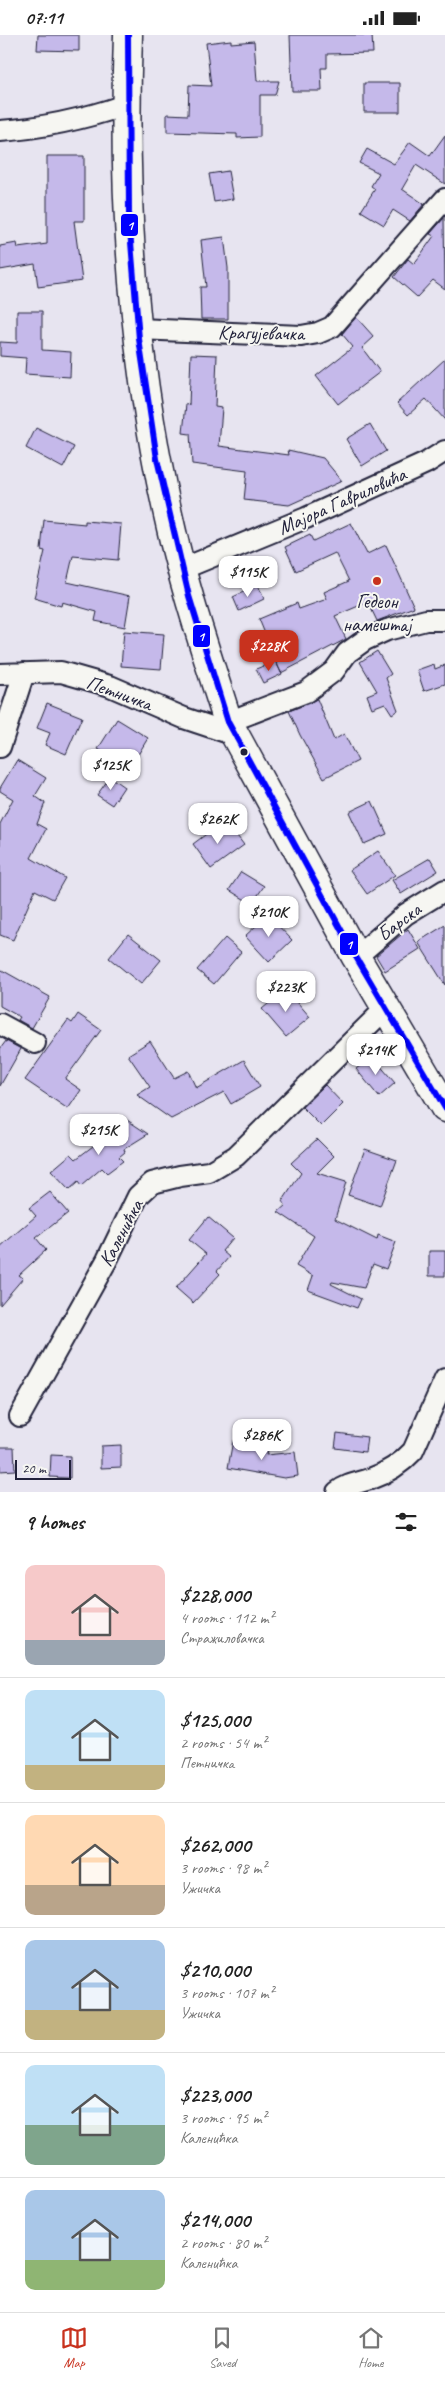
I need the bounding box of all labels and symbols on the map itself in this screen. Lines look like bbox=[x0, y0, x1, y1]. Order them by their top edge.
line badge: 1 bbox=[120, 213, 139, 237]
text: 1 bbox=[127, 217, 135, 234]
street label: Крагујевачка bbox=[218, 320, 306, 346]
street label: Мајора Гавриловића bbox=[274, 461, 411, 540]
pin: $115K bbox=[213, 555, 283, 598]
marker: Гедеон намештај bbox=[371, 575, 383, 587]
place label: Гедеон намештај bbox=[343, 589, 413, 637]
line badge: 1 bbox=[192, 624, 211, 648]
text: 1 bbox=[198, 628, 206, 645]
pin: $228K bbox=[234, 629, 304, 672]
street label: Петничка bbox=[83, 670, 157, 717]
unlabelled marker bbox=[239, 747, 249, 757]
pin: $125K bbox=[76, 749, 146, 791]
pin: $262K bbox=[183, 803, 253, 845]
pin: $210K bbox=[234, 895, 304, 938]
street label: Барска bbox=[372, 896, 428, 947]
line badge: 1 bbox=[339, 932, 359, 956]
text: 1 bbox=[346, 936, 354, 953]
pin: $223K bbox=[251, 971, 321, 1013]
pin: $214K bbox=[341, 1033, 411, 1076]
pin: $215K bbox=[64, 1113, 134, 1156]
street label: Каленићка bbox=[93, 1194, 150, 1271]
pin: $286K bbox=[227, 1419, 297, 1461]
scale bar bbox=[15, 1457, 71, 1480]

